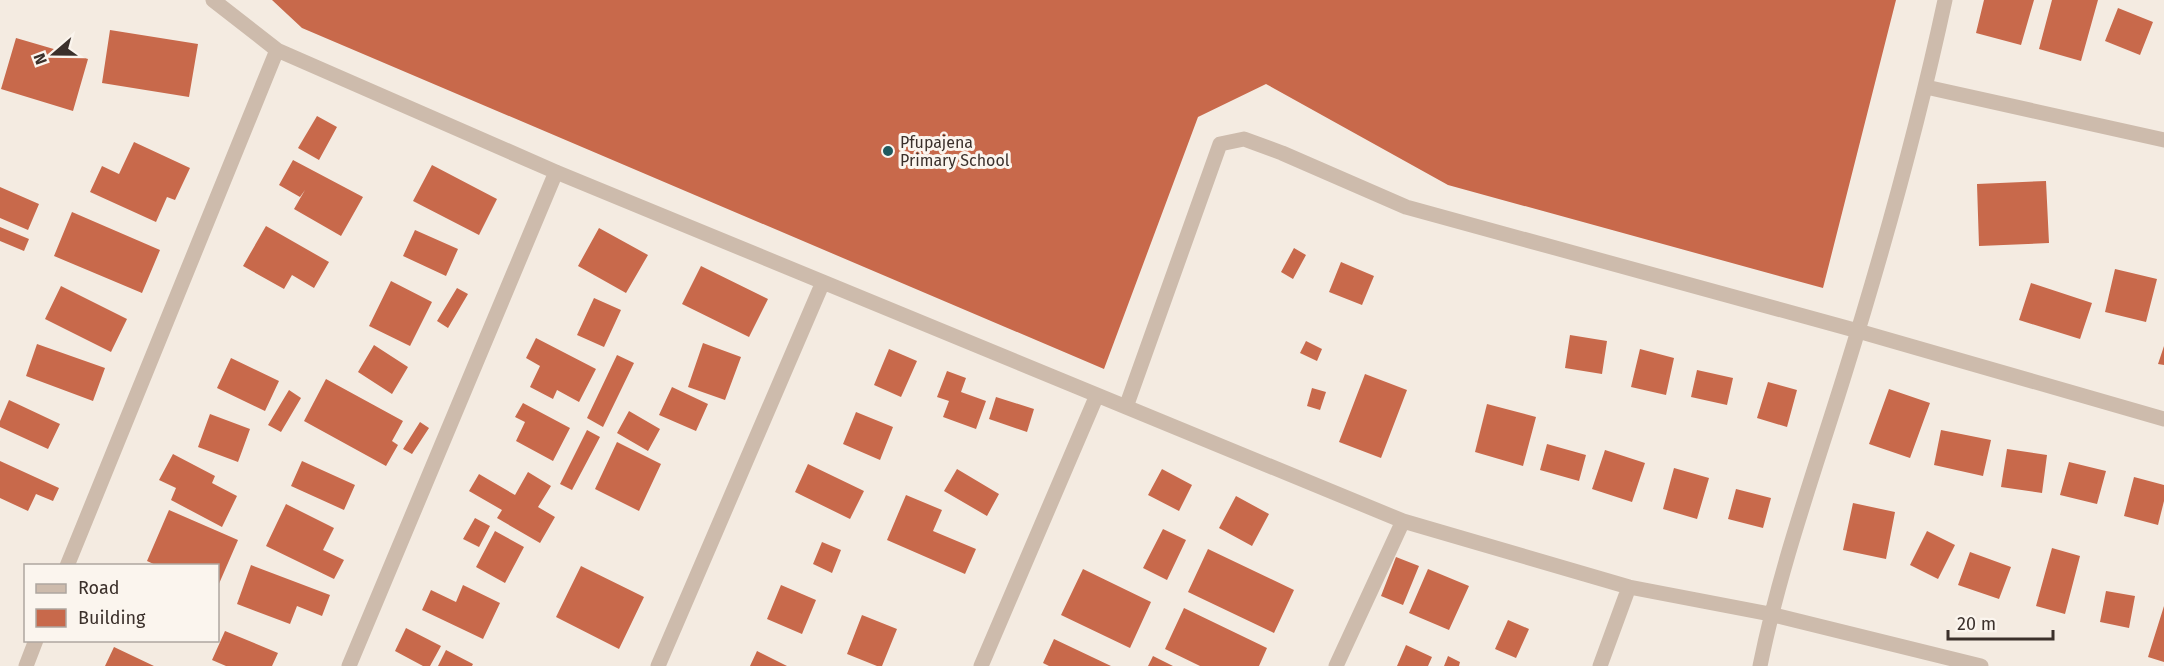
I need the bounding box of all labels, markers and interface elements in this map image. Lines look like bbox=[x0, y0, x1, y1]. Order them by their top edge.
north arrow bbox=[24, 24, 84, 84]
text: N bbox=[30, 51, 51, 67]
place label: Pfupajena Primary School bbox=[900, 133, 1010, 170]
marker: Pfupajena Primary School bbox=[881, 144, 895, 158]
legend bbox=[24, 564, 219, 642]
text: Road bbox=[78, 577, 120, 599]
scale bar bbox=[1948, 603, 2053, 641]
text: Building bbox=[78, 607, 146, 629]
text: 20 m bbox=[1957, 613, 1996, 635]

